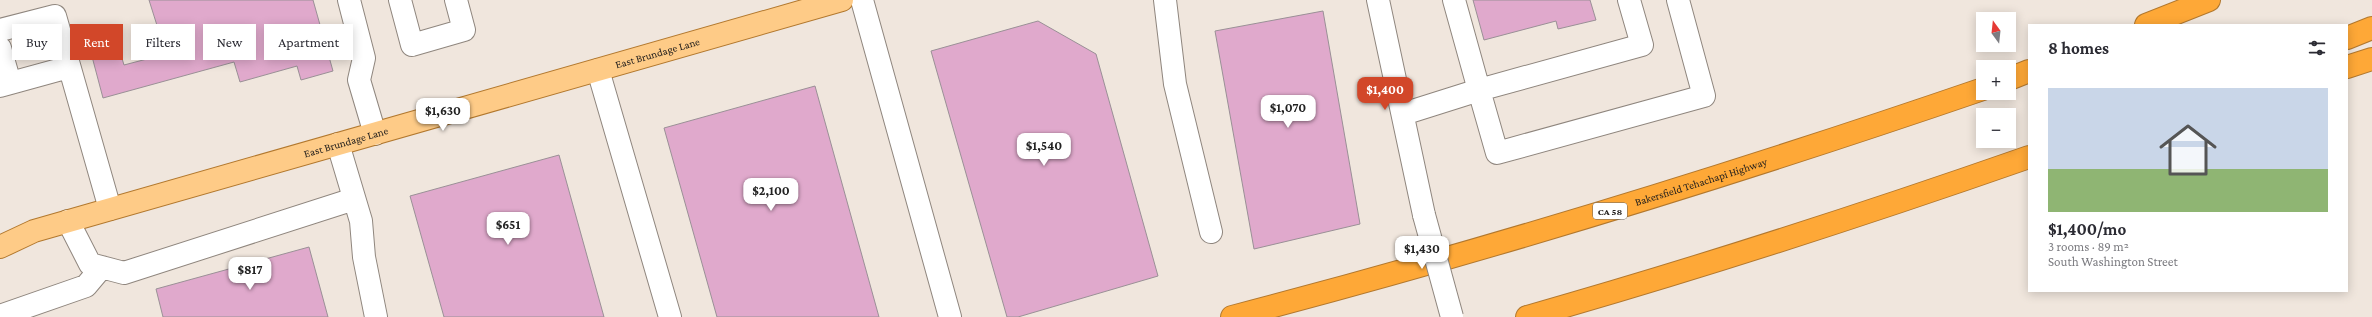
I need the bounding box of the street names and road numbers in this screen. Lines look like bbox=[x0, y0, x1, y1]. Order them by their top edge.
street label: East Brundage Lane bbox=[614, 35, 701, 71]
street label: East Brundage Lane bbox=[302, 124, 390, 160]
street label: Bakersfield Tehachapi Highway bbox=[1633, 155, 1770, 208]
road number: CA 58 bbox=[1593, 203, 1627, 219]

